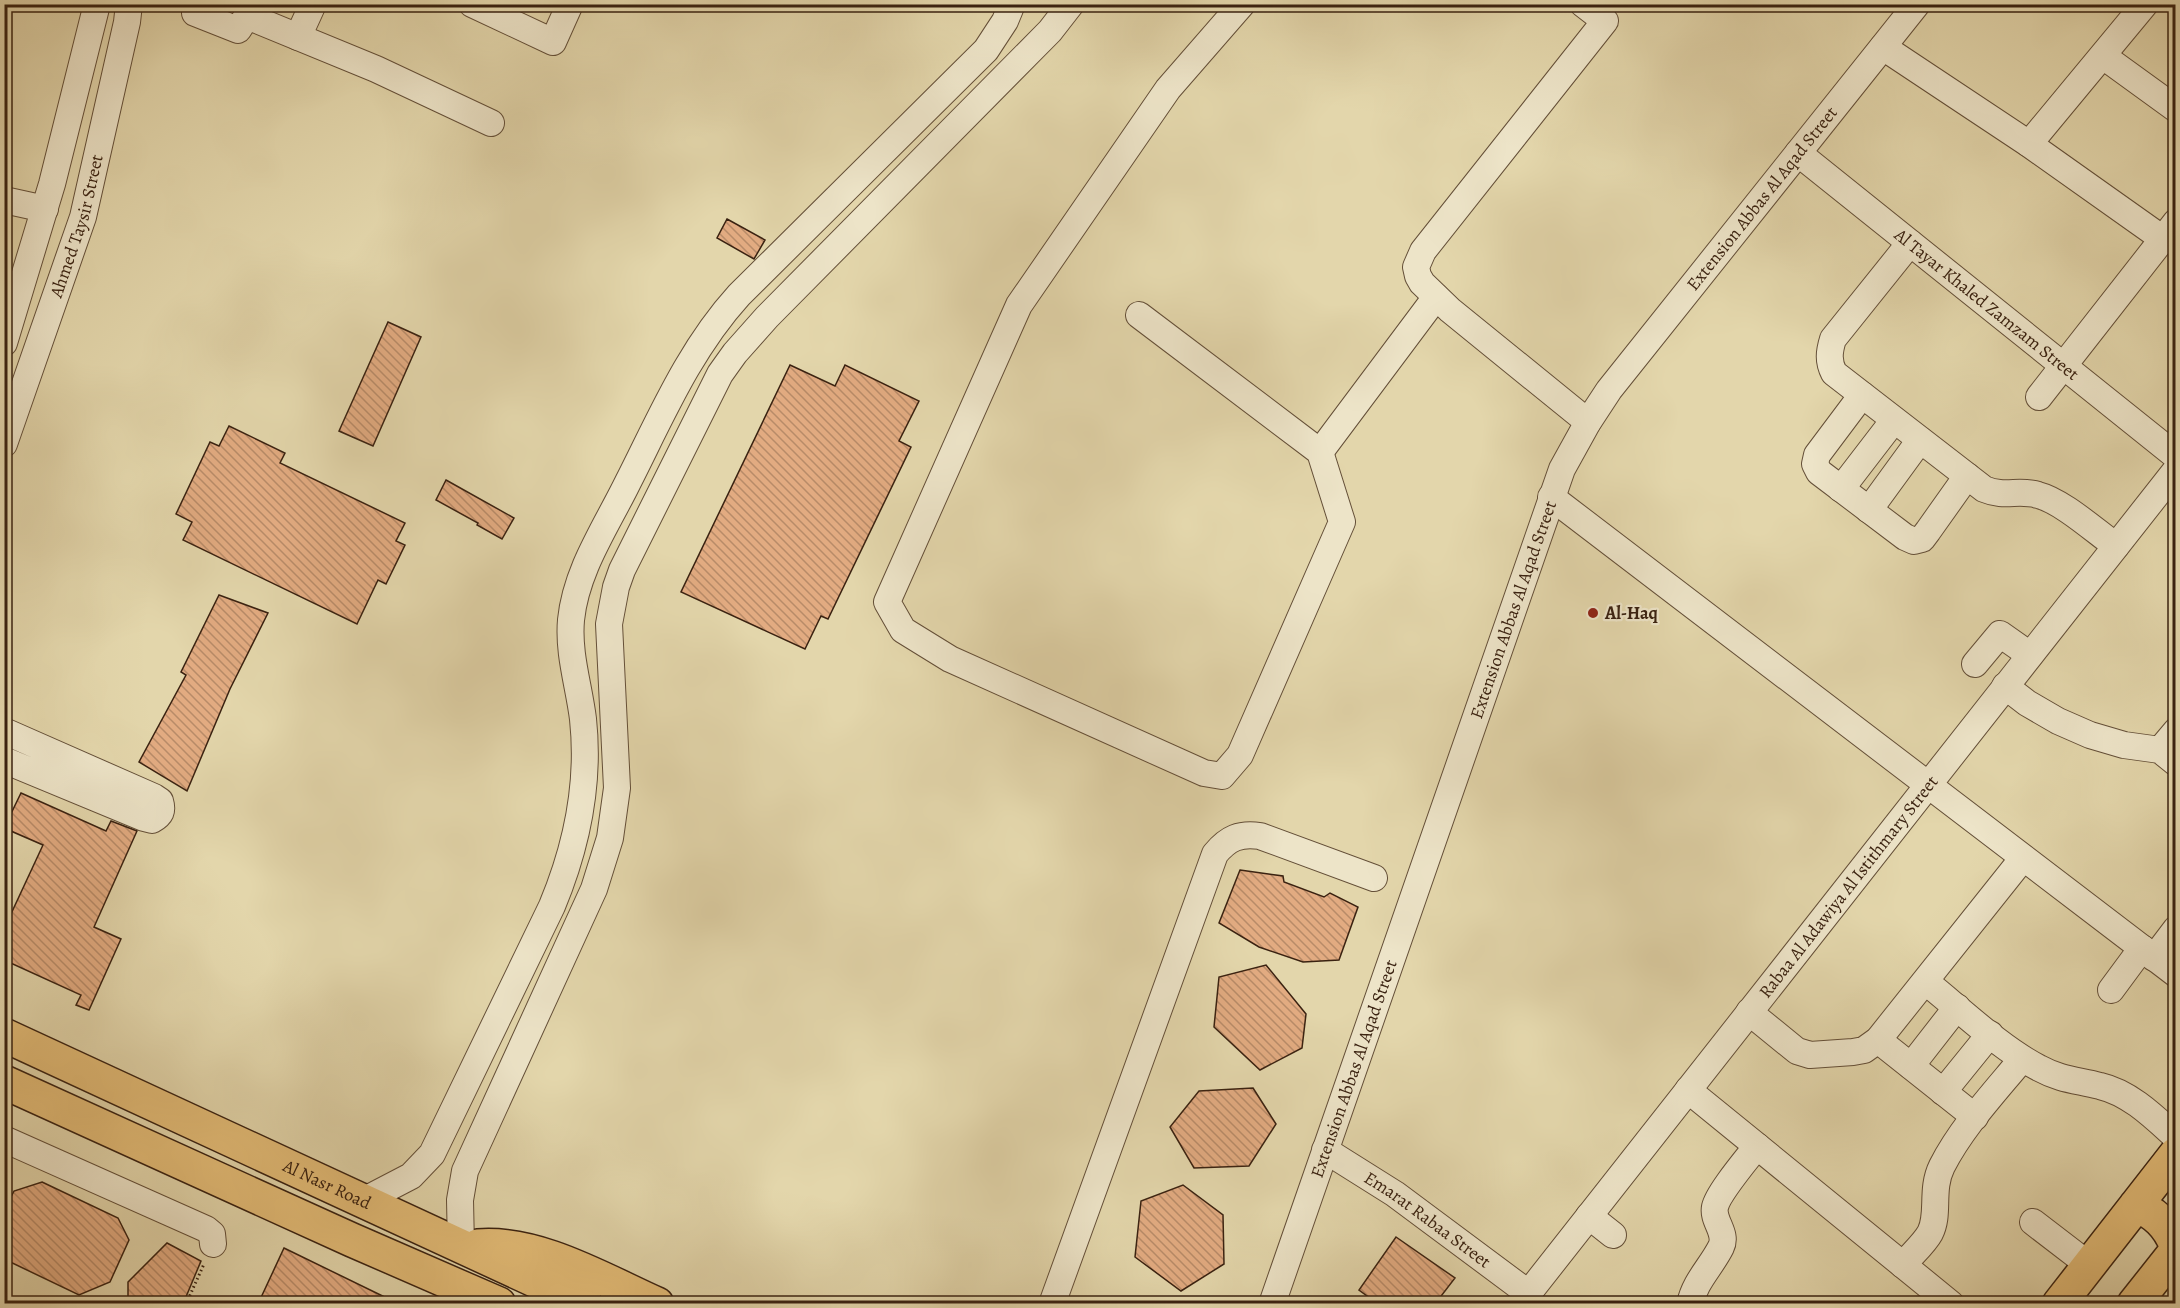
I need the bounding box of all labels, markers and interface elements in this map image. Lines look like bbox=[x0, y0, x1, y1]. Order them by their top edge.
street label: Extension Abbas Al Aqad Street bbox=[1681, 101, 1843, 295]
street label: Ahmed Taysir Street bbox=[44, 152, 109, 302]
street label: Al Tayar Khaled Zamzam Street bbox=[1889, 222, 2084, 386]
street label: Extension Abbas Al Aqad Street bbox=[1464, 497, 1562, 722]
place label: Al-Haq bbox=[1604, 601, 1659, 625]
marker: Al-Haq bbox=[1586, 606, 1600, 620]
street label: Rabaa Al Adawiya Al Istithmary Street bbox=[1753, 770, 1943, 1003]
street label: Extension Abbas Al Aqad Street bbox=[1305, 957, 1403, 1181]
street label: Al Nasr Road bbox=[278, 1153, 375, 1215]
street label: Emarat Rabaa Street bbox=[1360, 1166, 1496, 1273]

